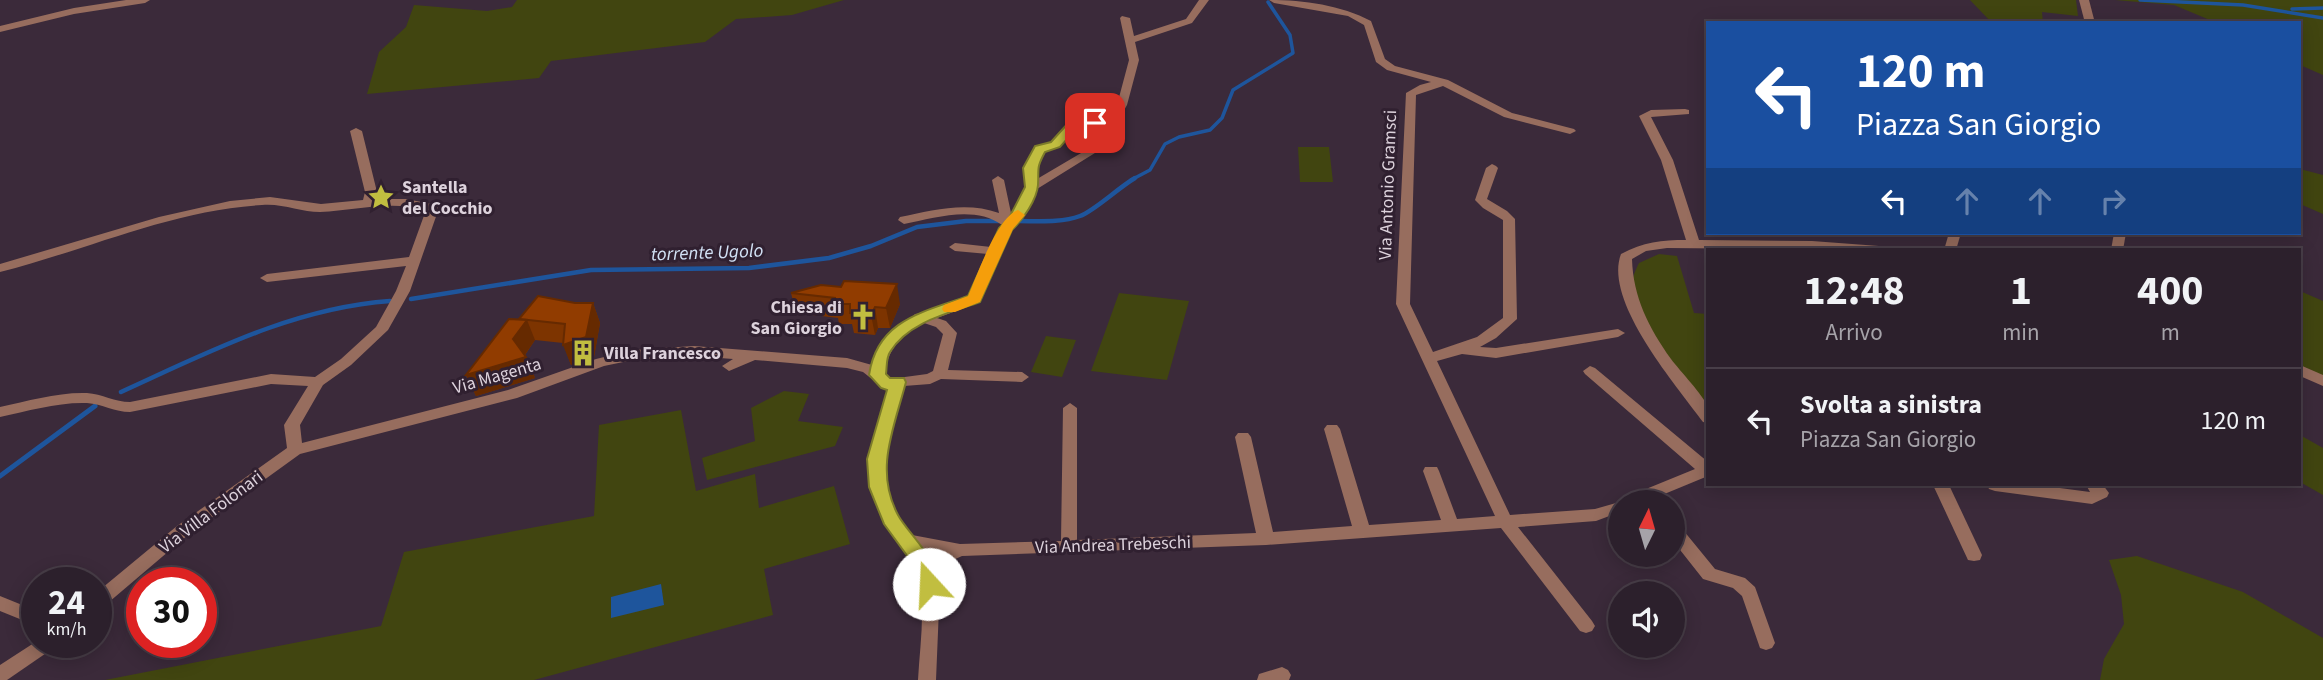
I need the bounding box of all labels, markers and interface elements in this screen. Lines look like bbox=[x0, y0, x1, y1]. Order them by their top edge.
text: 120 m bbox=[1856, 37, 1985, 107]
icon: left bbox=[1741, 49, 1832, 140]
pin bbox=[1065, 93, 1125, 153]
text: Piazza San Giorgio bbox=[1856, 102, 2101, 148]
icon: arrive bbox=[1076, 104, 1114, 142]
street label: Via Antonio Gramsci bbox=[1373, 109, 1403, 261]
place label: Santella del Cocchio bbox=[402, 175, 492, 221]
place icon: Santella del Cocchio bbox=[366, 182, 396, 212]
icon: left bbox=[1875, 182, 1913, 220]
icon: ahead bbox=[1948, 182, 1986, 220]
icon: ahead bbox=[2021, 182, 2059, 220]
icon: right bbox=[2094, 182, 2132, 220]
water label: torrente Ugolo bbox=[650, 238, 764, 268]
text: 12:48 bbox=[1803, 261, 1905, 321]
text: 1 bbox=[2010, 261, 2032, 321]
text: 400 bbox=[2137, 261, 2204, 321]
place label: Chiesa di San Giorgio bbox=[751, 295, 842, 341]
church icon: Chiesa di San Giorgio bbox=[848, 302, 878, 332]
text: Arrivo bbox=[1825, 316, 1883, 349]
text: min bbox=[2002, 316, 2040, 349]
text: m bbox=[2161, 316, 2180, 349]
building icon: Villa Francesco bbox=[568, 338, 598, 368]
place label: Villa Francesco bbox=[603, 341, 721, 366]
street label: Via Magenta bbox=[450, 351, 544, 401]
text: Svolta a sinistra bbox=[1800, 386, 1982, 423]
icon: left bbox=[1741, 402, 1779, 440]
text: 120 m bbox=[2200, 402, 2266, 439]
text: Piazza San Giorgio bbox=[1800, 423, 1976, 456]
street label: Via Villa Folonari bbox=[154, 465, 268, 559]
north arrow bbox=[1608, 490, 1685, 567]
map controls bbox=[1608, 490, 1685, 658]
street label: Via Andrea Trebeschi bbox=[1035, 530, 1191, 560]
position arrow bbox=[892, 547, 966, 621]
speed limit sign: 30 bbox=[126, 567, 217, 658]
text: 24 bbox=[48, 578, 85, 628]
button: sound bbox=[1608, 581, 1685, 658]
text: km/h bbox=[47, 617, 86, 642]

